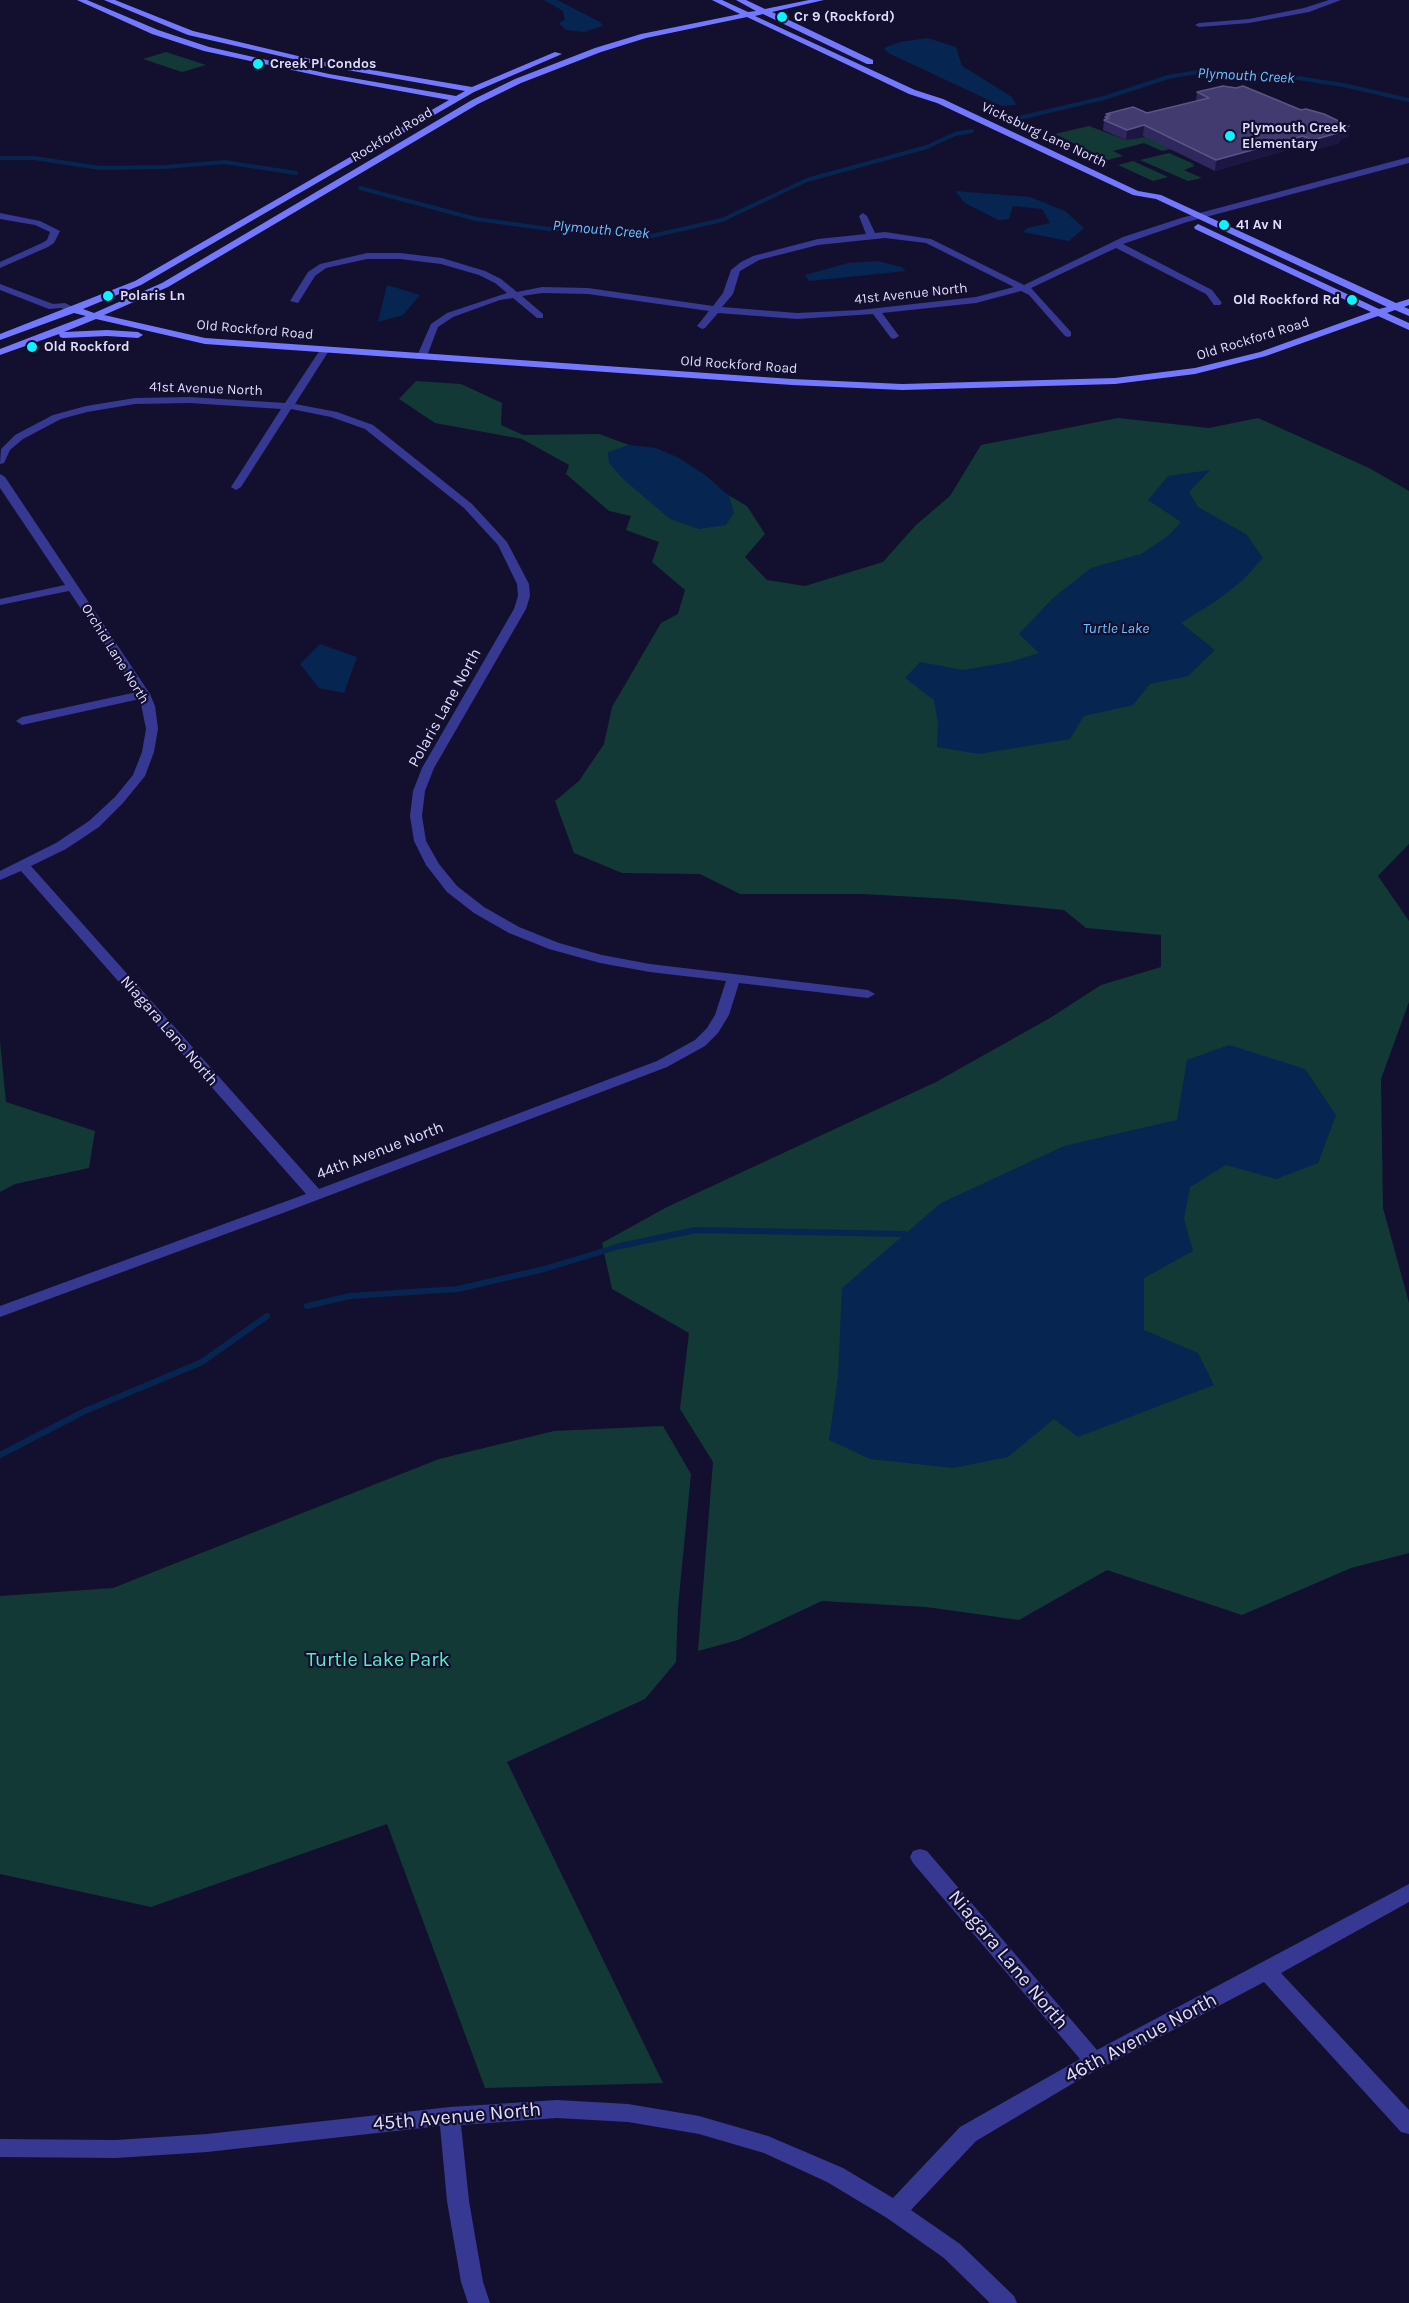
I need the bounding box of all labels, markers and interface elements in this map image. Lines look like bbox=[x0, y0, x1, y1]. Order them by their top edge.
place label: Cr 9 (Rockford) bbox=[794, 9, 895, 25]
marker: Cr 9 (Rockford) bbox=[775, 10, 789, 24]
place label: Creek Pl Condos bbox=[270, 56, 376, 72]
marker: Creek Pl Condos bbox=[251, 57, 265, 71]
water label: Plymouth Creek bbox=[1197, 64, 1295, 88]
street label: Vicksburg Lane North bbox=[979, 99, 1109, 171]
street label: Rockford Road bbox=[348, 104, 436, 166]
place label: Plymouth Creek Elementary bbox=[1242, 120, 1347, 152]
marker: Plymouth Creek Elementary bbox=[1223, 129, 1237, 143]
water label: Plymouth Creek bbox=[552, 217, 650, 243]
place label: 41 Av N bbox=[1236, 217, 1282, 233]
marker: 41 Av N bbox=[1217, 218, 1231, 232]
street label: 41st Avenue North bbox=[854, 280, 968, 308]
place label: Polaris Ln bbox=[120, 288, 185, 304]
marker: Polaris Ln bbox=[101, 289, 115, 303]
place label: Old Rockford Rd bbox=[1233, 292, 1340, 308]
marker: Old Rockford Rd bbox=[1345, 293, 1359, 307]
street label: Old Rockford Road bbox=[1195, 314, 1311, 364]
street label: Old Rockford Road bbox=[196, 317, 314, 343]
place label: Old Rockford bbox=[44, 339, 130, 355]
marker: Old Rockford bbox=[25, 340, 39, 354]
street label: Old Rockford Road bbox=[680, 353, 798, 377]
street label: 41st Avenue North bbox=[149, 379, 263, 399]
street label: Orchid Lane North bbox=[77, 601, 153, 707]
water label: Turtle Lake bbox=[1083, 620, 1149, 638]
street label: Polaris Lane North bbox=[404, 645, 486, 771]
street label: Niagara Lane North bbox=[116, 972, 222, 1090]
street label: 44th Avenue North bbox=[314, 1118, 446, 1184]
park label: Turtle Lake Park bbox=[306, 1648, 450, 1672]
street label: Niagara Lane North bbox=[943, 1885, 1073, 2035]
street label: 46th Avenue North bbox=[1061, 1988, 1221, 2088]
street label: 45th Avenue North bbox=[372, 2098, 542, 2136]

